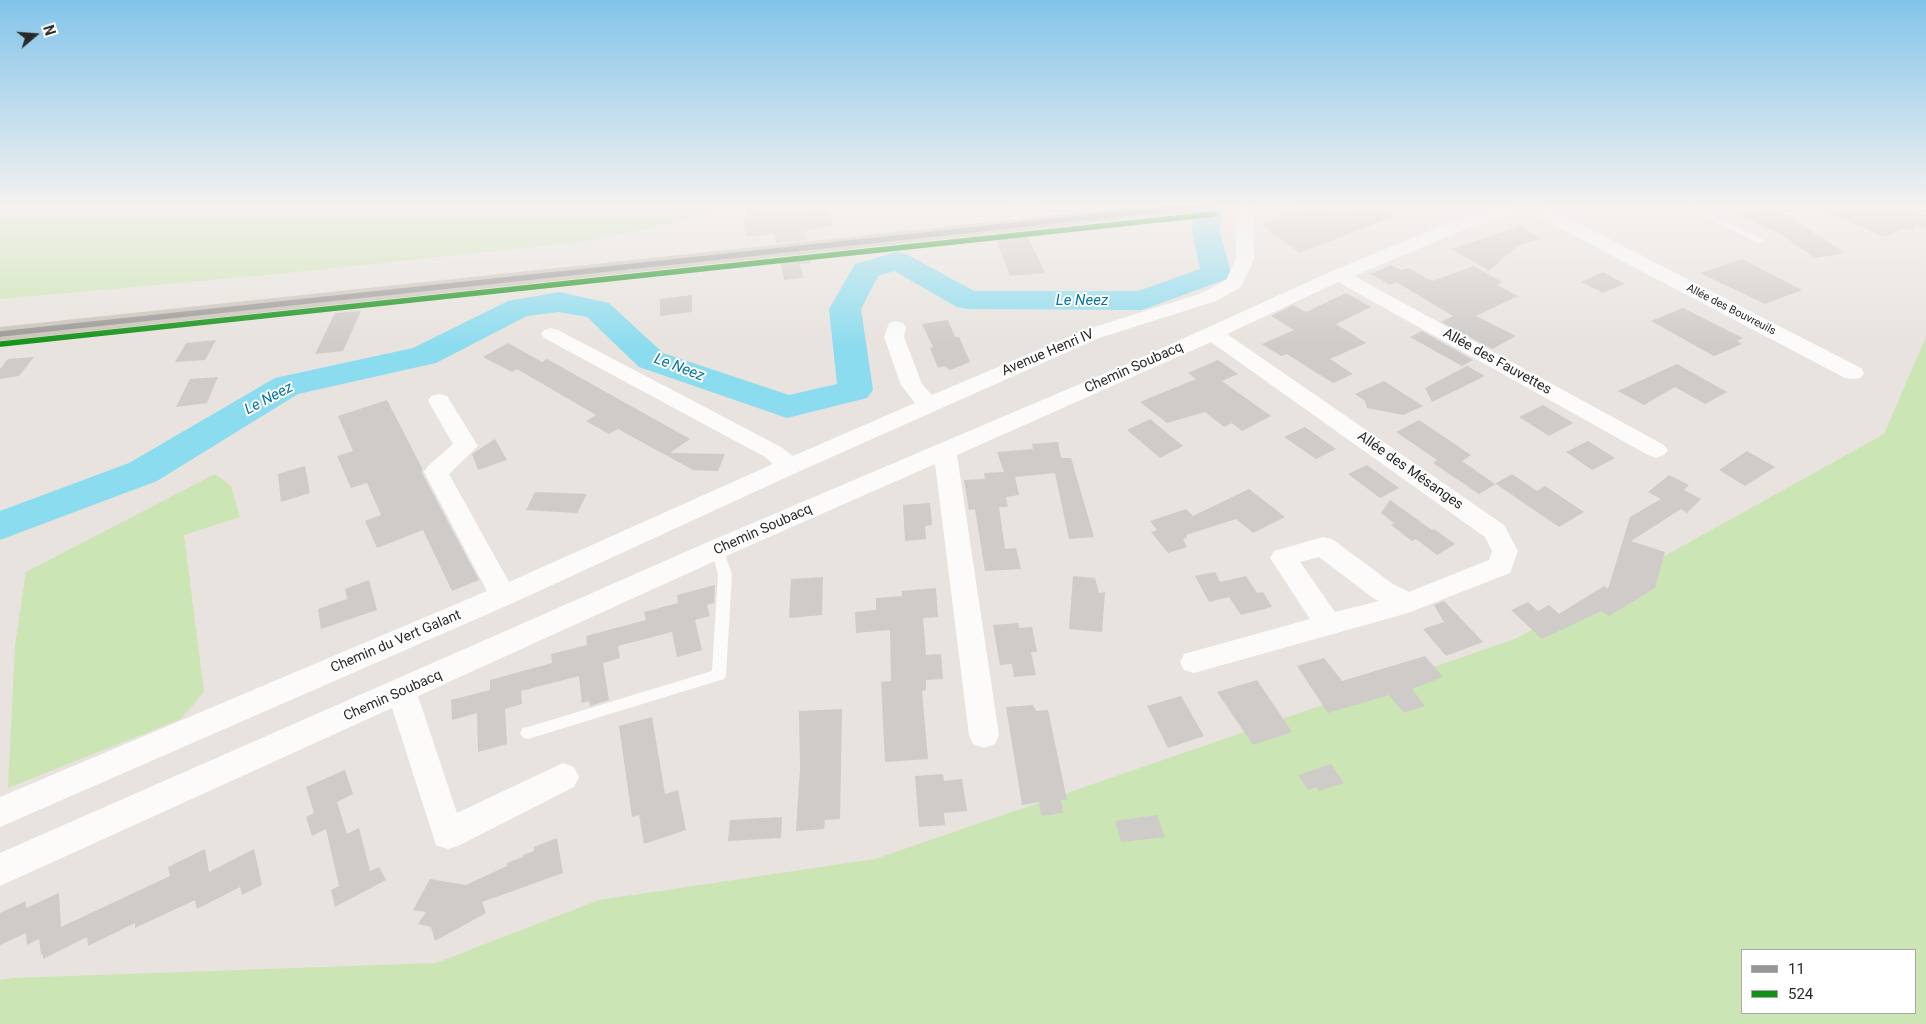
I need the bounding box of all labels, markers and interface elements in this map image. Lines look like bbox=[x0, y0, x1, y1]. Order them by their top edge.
north arrow bbox=[10, 10, 60, 60]
text: N bbox=[40, 23, 58, 38]
street label: Allée des Bouvreuils bbox=[1684, 282, 1778, 338]
water label: Le Neez bbox=[1056, 292, 1108, 310]
street label: Allée des Fauvettes bbox=[1440, 325, 1554, 399]
street label: Avenue Henri IV bbox=[999, 326, 1097, 380]
street label: Chemin Soubacq bbox=[1082, 339, 1186, 397]
water label: Le Neez bbox=[651, 350, 707, 386]
water label: Le Neez bbox=[242, 379, 296, 419]
street label: Allée des Mésanges bbox=[1354, 428, 1466, 514]
street label: Chemin Soubacq bbox=[711, 501, 815, 559]
street label: Chemin du Vert Galant bbox=[328, 607, 464, 677]
street label: Chemin Soubacq bbox=[341, 667, 445, 725]
legend bbox=[1741, 949, 1916, 1014]
text: 11 bbox=[1788, 960, 1805, 978]
text: 524 bbox=[1788, 985, 1813, 1003]

